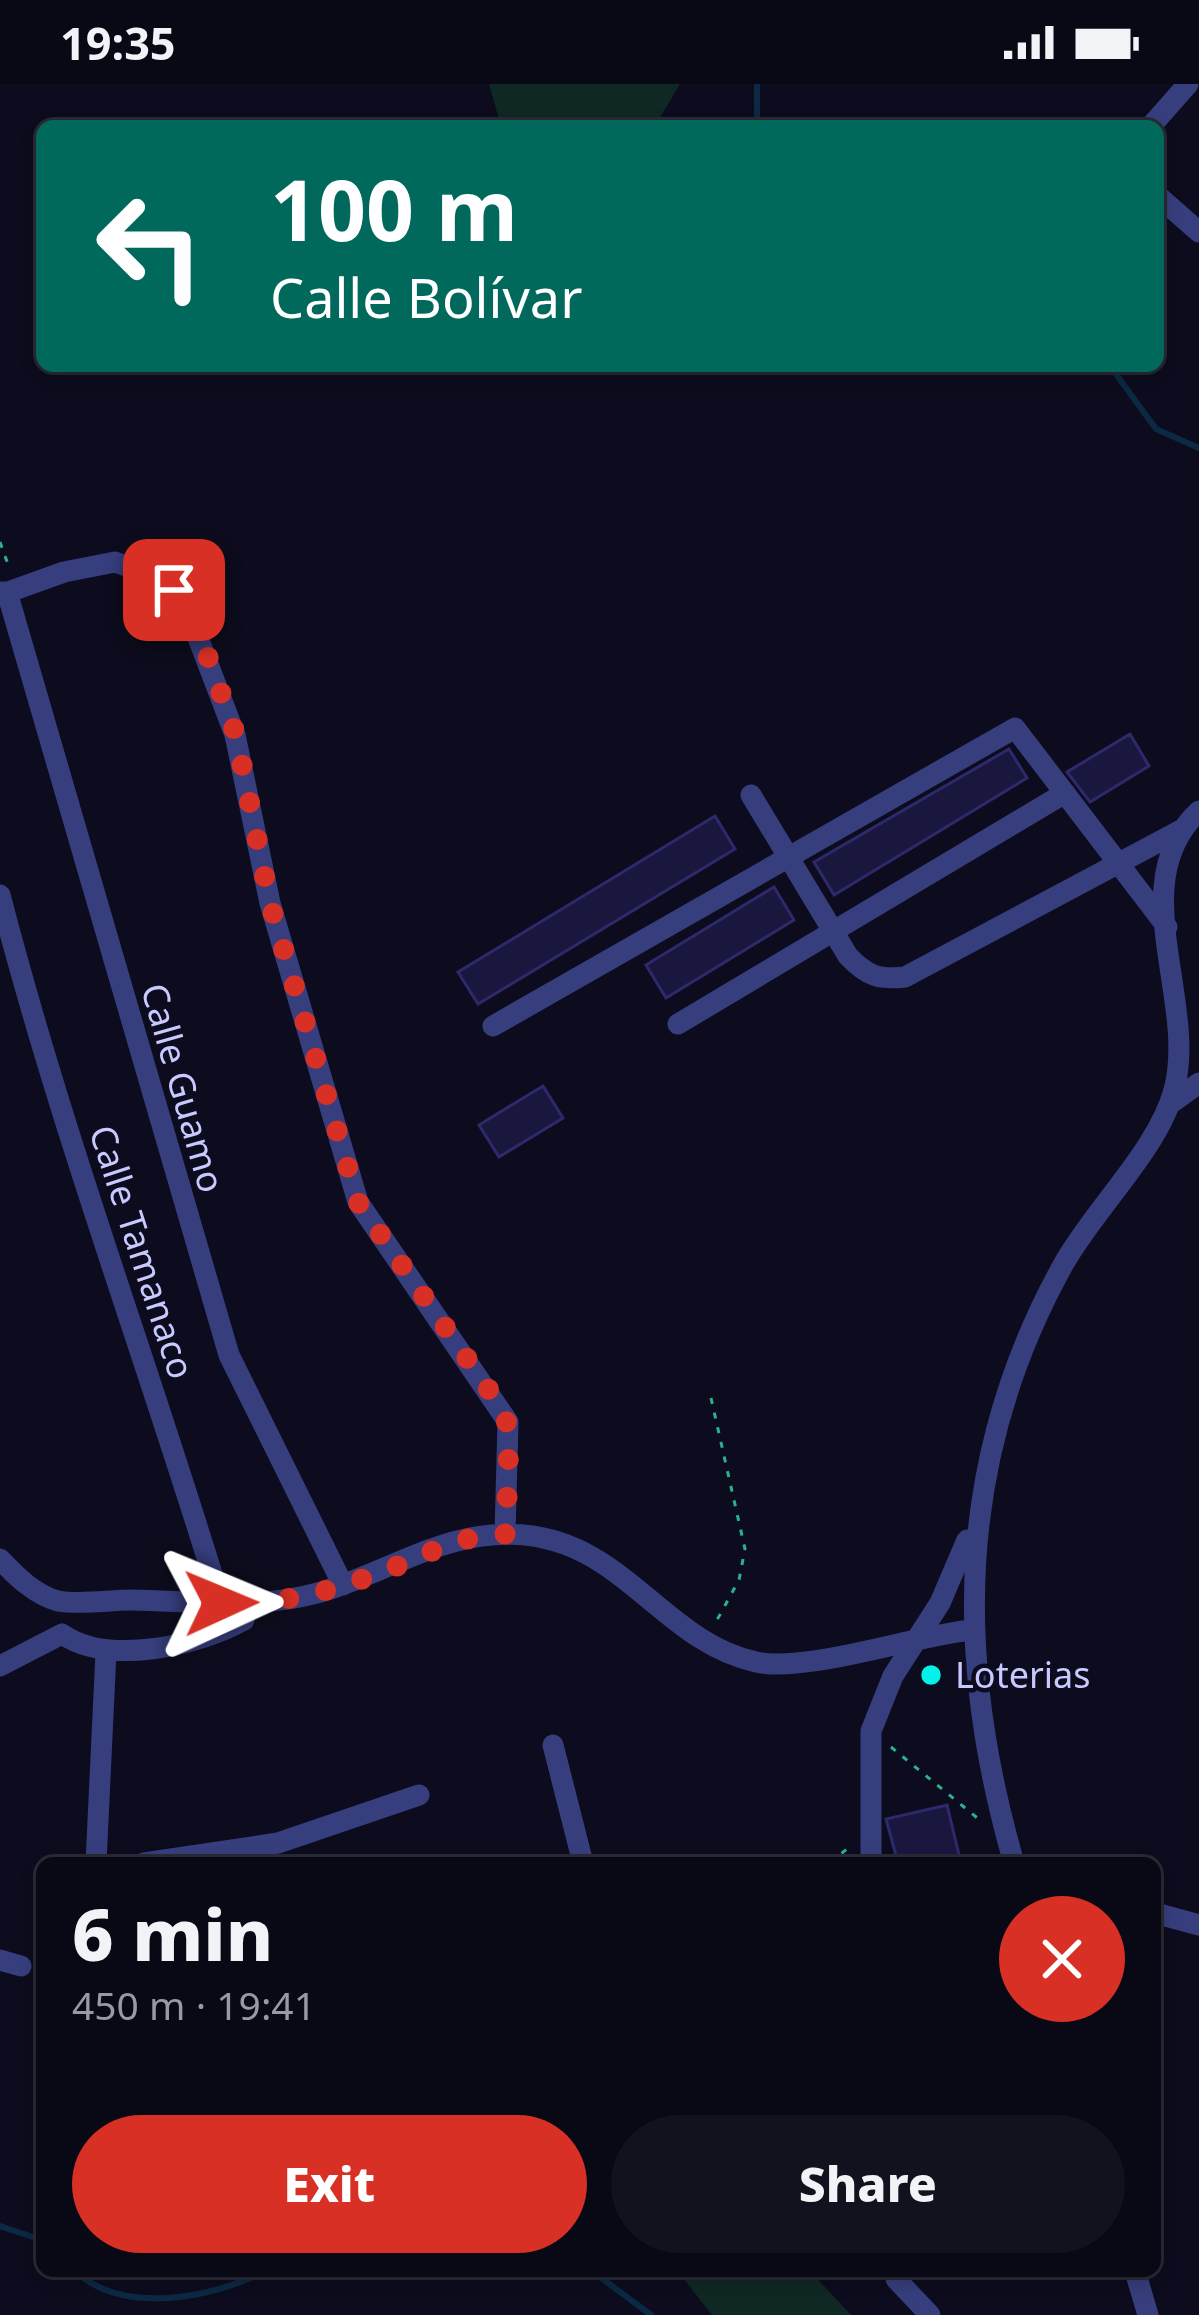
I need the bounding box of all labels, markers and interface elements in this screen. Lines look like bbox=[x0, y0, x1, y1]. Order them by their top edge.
text: 19:35 bbox=[60, 12, 176, 73]
text: 100 m bbox=[270, 151, 518, 266]
icon: left bbox=[72, 168, 228, 324]
text: Calle Bolívar bbox=[270, 260, 582, 334]
pin bbox=[123, 539, 225, 641]
icon: arrive bbox=[141, 557, 207, 623]
street label: Calle Guamo bbox=[130, 978, 237, 1198]
street label: Calle Tamanaco bbox=[78, 1119, 207, 1385]
position arrow bbox=[158, 1540, 284, 1666]
place label: Loterias bbox=[955, 1650, 1091, 1699]
marker: Loterias bbox=[918, 1662, 944, 1688]
text: 6 min bbox=[72, 1884, 273, 1982]
button: close bbox=[999, 1896, 1125, 2022]
text: 450 m · 19:41 bbox=[72, 1978, 316, 2031]
button: Exit bbox=[72, 2115, 587, 2253]
button: Share bbox=[611, 2115, 1125, 2253]

